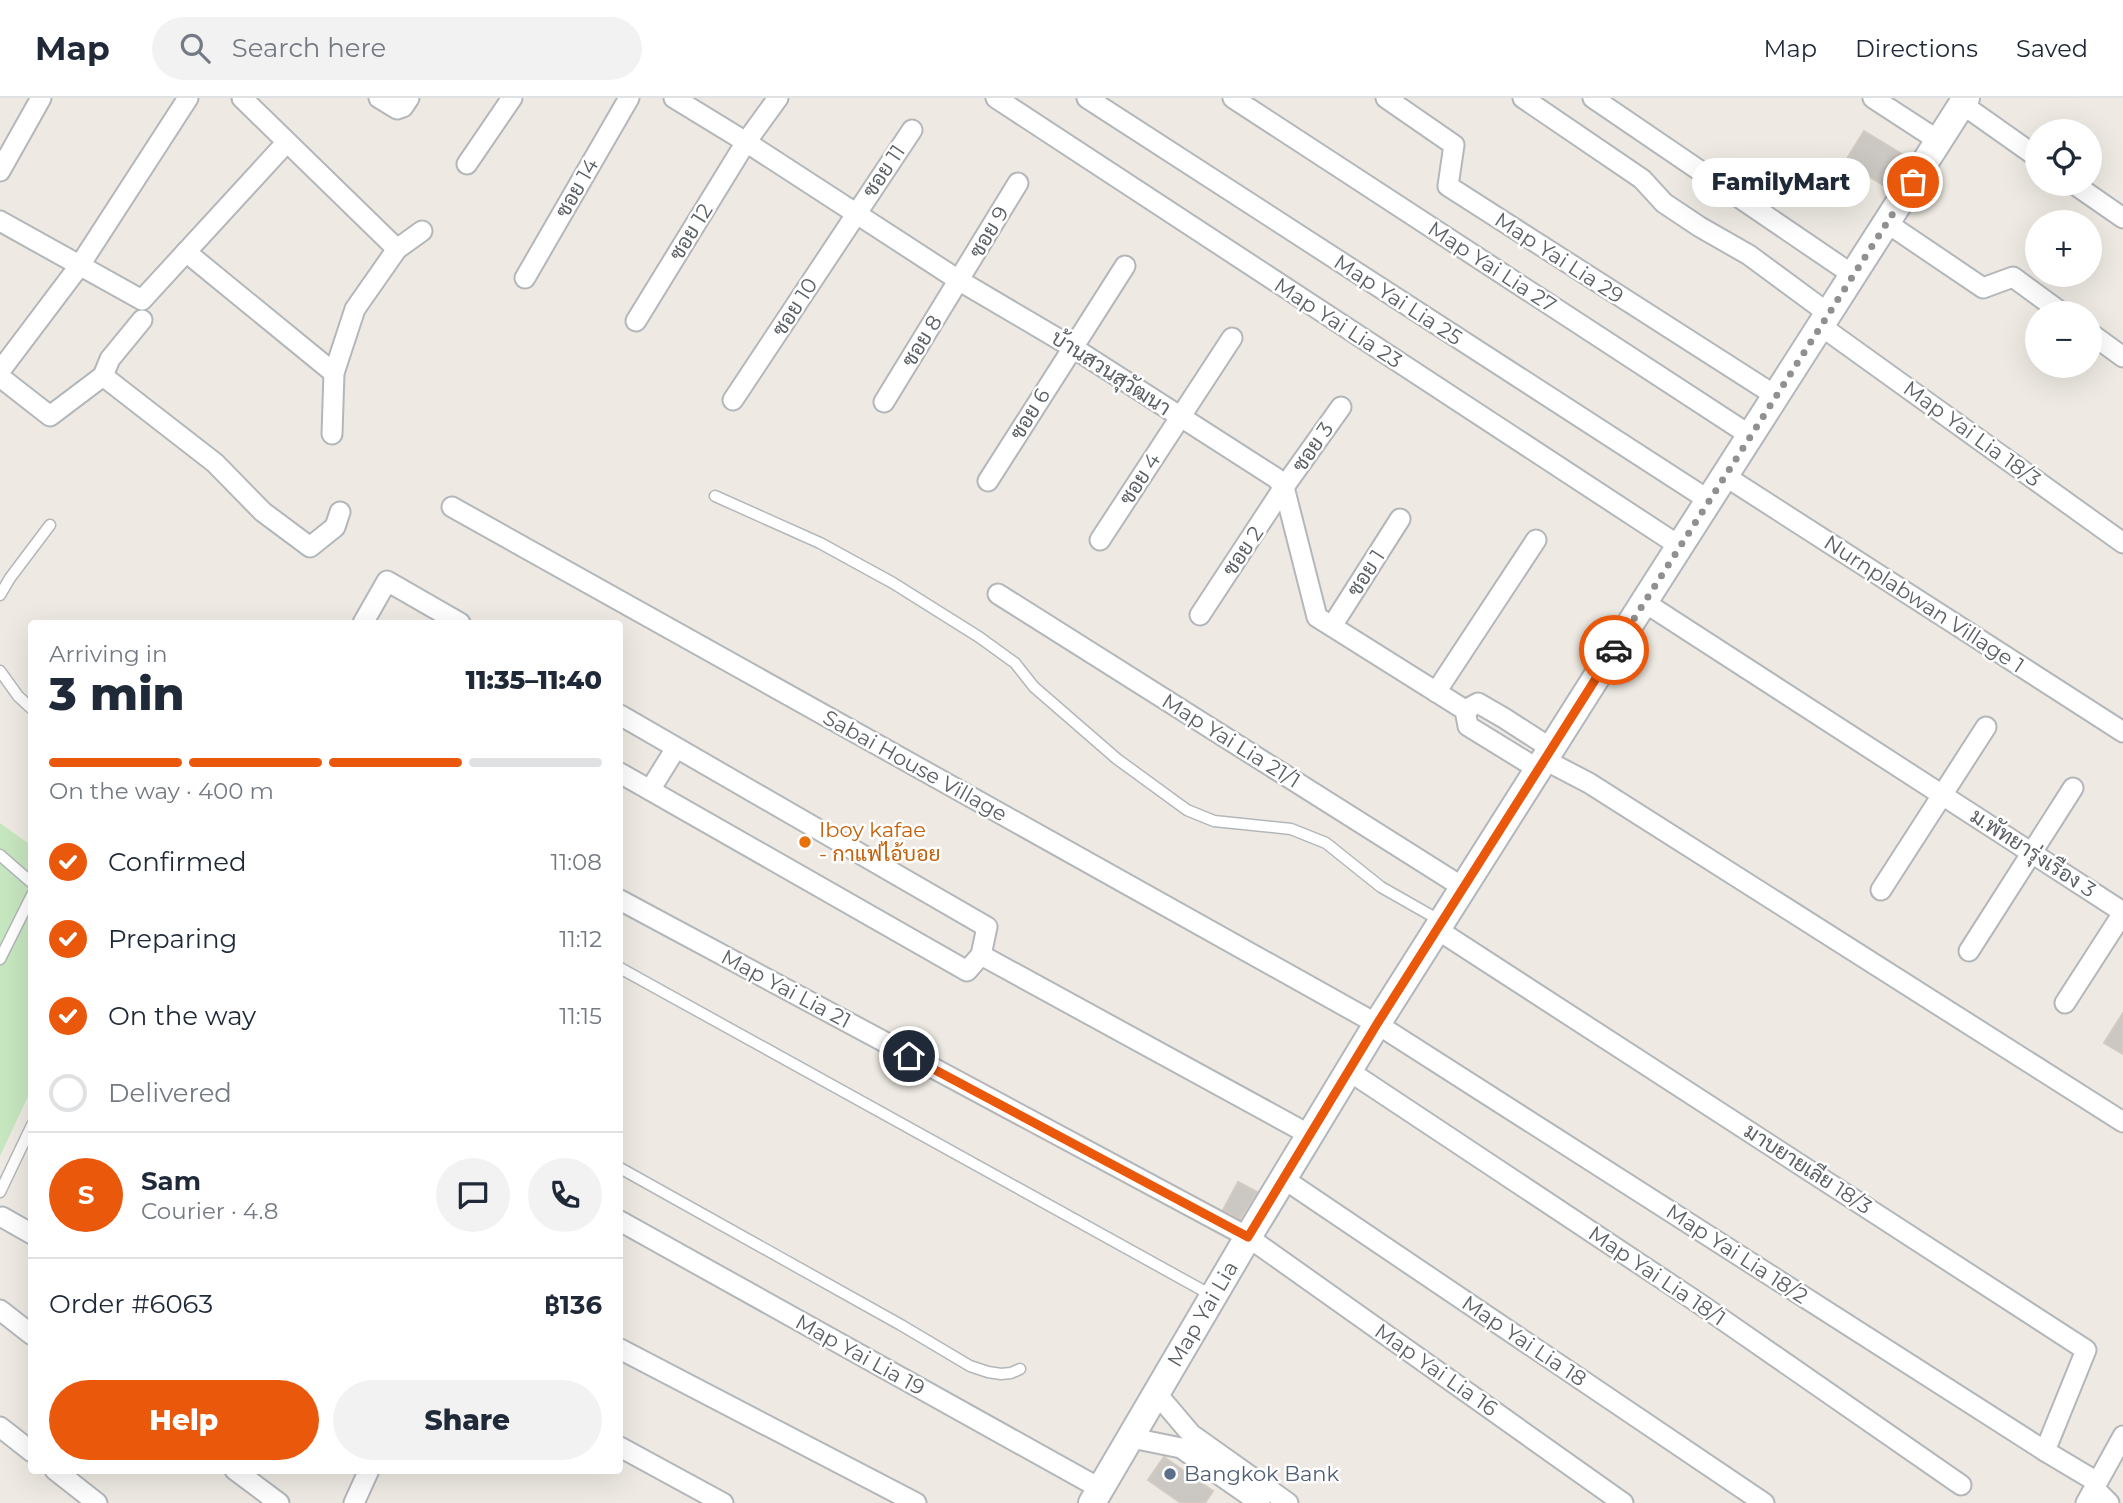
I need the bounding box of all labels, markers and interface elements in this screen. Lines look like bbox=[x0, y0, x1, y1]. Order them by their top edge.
search box bbox=[152, 17, 642, 80]
text: Map bbox=[35, 28, 110, 68]
icon: search bbox=[176, 29, 214, 67]
text: Search here bbox=[232, 32, 386, 64]
text: Map bbox=[1764, 34, 1817, 63]
text: Directions bbox=[1855, 34, 1978, 63]
text: Saved bbox=[2016, 34, 2088, 63]
map controls bbox=[2025, 119, 2102, 378]
button: locate bbox=[2025, 119, 2102, 196]
street label: ซอย 11 bbox=[857, 140, 910, 202]
pin bbox=[1883, 152, 1943, 212]
street label: ซอย 14 bbox=[550, 154, 604, 222]
callout: FamilyMart bbox=[1692, 158, 1871, 206]
icon: bag bbox=[1894, 163, 1932, 201]
text: FamilyMart bbox=[1712, 168, 1850, 196]
street label: ซอย 12 bbox=[663, 199, 718, 265]
street label: ซอย 9 bbox=[964, 201, 1014, 262]
street label: Map Yai Lia 29 bbox=[1490, 207, 1628, 308]
button: + bbox=[2025, 210, 2102, 287]
street label: Map Yai Lia 27 bbox=[1423, 216, 1561, 317]
street label: Map Yai Lia 25 bbox=[1330, 249, 1467, 350]
street label: Map Yai Lia 23 bbox=[1270, 272, 1407, 373]
street label: ซอย 10 bbox=[767, 273, 823, 340]
button: − bbox=[2025, 301, 2102, 378]
street label: ซอย 8 bbox=[896, 310, 947, 371]
street label: บ้านสวนสุวัฒนา bbox=[1046, 325, 1176, 422]
street label: Map Yai Lia 18/3 bbox=[1899, 375, 2046, 492]
street label: ซอย 6 bbox=[1004, 383, 1055, 444]
street label: ซอย 3 bbox=[1287, 417, 1338, 476]
street label: ซอย 4 bbox=[1114, 448, 1166, 509]
street label: ซอย 2 bbox=[1217, 521, 1268, 580]
street label: Nurnplabwan Village 1 bbox=[1819, 529, 2029, 678]
street label: ซอย 1 bbox=[1341, 545, 1390, 601]
courier bbox=[1579, 615, 1649, 685]
icon: car bbox=[1595, 631, 1633, 669]
text: Arriving in bbox=[49, 640, 168, 668]
text: 11:35–11:40 bbox=[466, 664, 602, 696]
text: 3 min bbox=[49, 665, 185, 722]
street label: Map Yai Lia 21/1 bbox=[1157, 688, 1305, 793]
street label: Sabai House Village bbox=[819, 705, 1012, 827]
text: On the way · 400 m bbox=[49, 777, 274, 805]
street label: ม.พัทยารุ่งเรือง 3 bbox=[1965, 802, 2101, 904]
place label: Iboy kafae - กาแฟไอ้บอย bbox=[819, 817, 941, 866]
marker: Iboy kafae - กาแฟไอ้บอย bbox=[797, 834, 813, 850]
icon: check bbox=[49, 843, 87, 881]
text: Confirmed bbox=[108, 846, 247, 878]
text: 11:08 bbox=[551, 848, 602, 876]
icon: check bbox=[49, 920, 87, 958]
text: Preparing bbox=[108, 923, 237, 955]
text: 11:12 bbox=[559, 925, 602, 953]
street label: Map Yai Lia 21 bbox=[717, 944, 855, 1033]
icon: check bbox=[49, 997, 87, 1035]
text: On the way bbox=[108, 1000, 256, 1032]
text: 11:15 bbox=[559, 1002, 602, 1030]
pin bbox=[879, 1026, 939, 1086]
icon: home bbox=[890, 1037, 928, 1075]
text: Delivered bbox=[108, 1077, 232, 1109]
street label: มาบยายเลีย 18/3 bbox=[1740, 1118, 1877, 1219]
button: chat bbox=[436, 1158, 510, 1232]
button: phone bbox=[528, 1158, 602, 1232]
text: Sam bbox=[141, 1165, 201, 1197]
text: S bbox=[78, 1179, 94, 1211]
text: Courier · 4.8 bbox=[141, 1197, 278, 1225]
street label: Map Yai Lia 18/2 bbox=[1662, 1199, 1813, 1309]
street label: Map Yai Lia 18/1 bbox=[1584, 1221, 1731, 1331]
street label: Map Yai Lia bbox=[1162, 1257, 1243, 1371]
text: Order #6063 bbox=[49, 1288, 213, 1320]
text: ฿136 bbox=[544, 1289, 602, 1321]
street label: Map Yai Lia 18 bbox=[1457, 1290, 1591, 1391]
street label: Map Yai Lia 19 bbox=[791, 1309, 929, 1400]
street label: Map Yai Lia 16 bbox=[1370, 1318, 1503, 1421]
button: Help bbox=[49, 1380, 319, 1460]
button: Share bbox=[333, 1380, 602, 1460]
place label: Bangkok Bank bbox=[1184, 1461, 1340, 1486]
marker: Bangkok Bank bbox=[1162, 1466, 1178, 1482]

